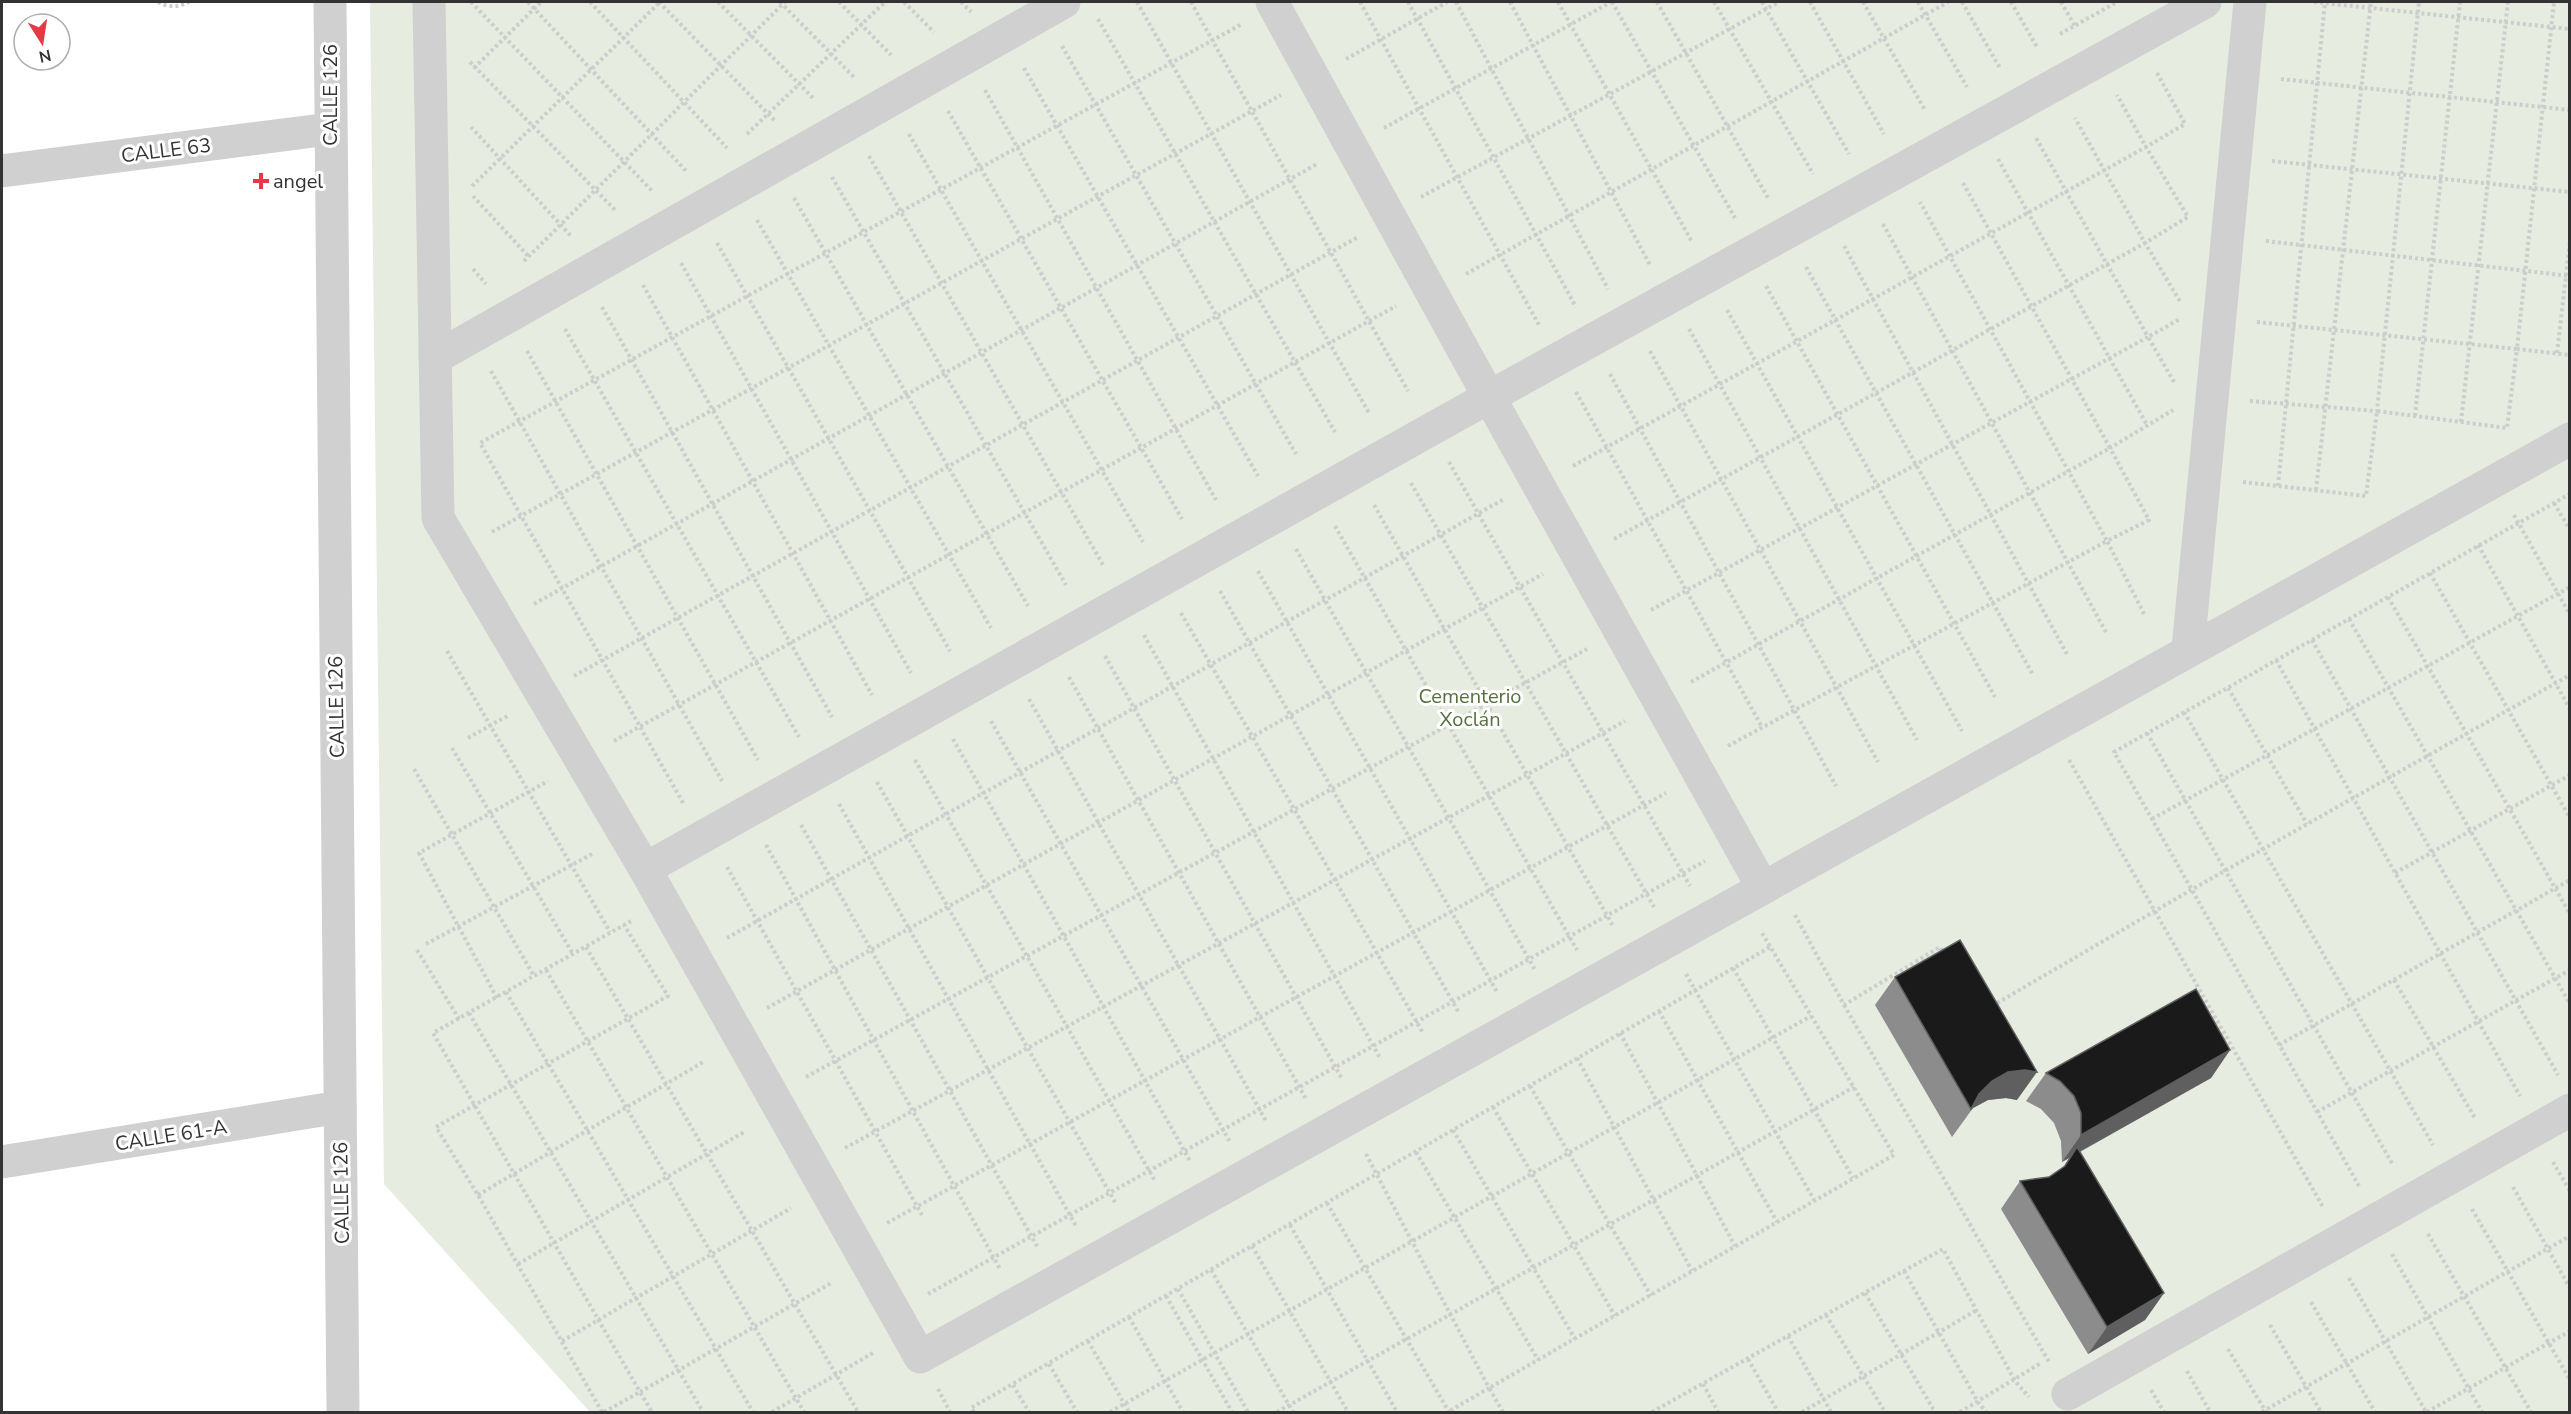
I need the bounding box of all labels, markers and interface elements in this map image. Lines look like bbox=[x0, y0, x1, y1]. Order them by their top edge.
north arrow bbox=[12, 12, 72, 72]
text: N bbox=[37, 44, 53, 68]
street label: CALLE 126 bbox=[317, 44, 344, 146]
street label: CALLE 63 bbox=[120, 132, 212, 169]
place label: angel bbox=[273, 168, 323, 195]
marker: angel bbox=[254, 174, 268, 188]
street label: CALLE 126 bbox=[322, 656, 351, 758]
park label: Cementerio Xoclán bbox=[1419, 683, 1521, 733]
street label: CALLE 61-A bbox=[113, 1113, 229, 1158]
street label: CALLE 126 bbox=[327, 1142, 356, 1244]

